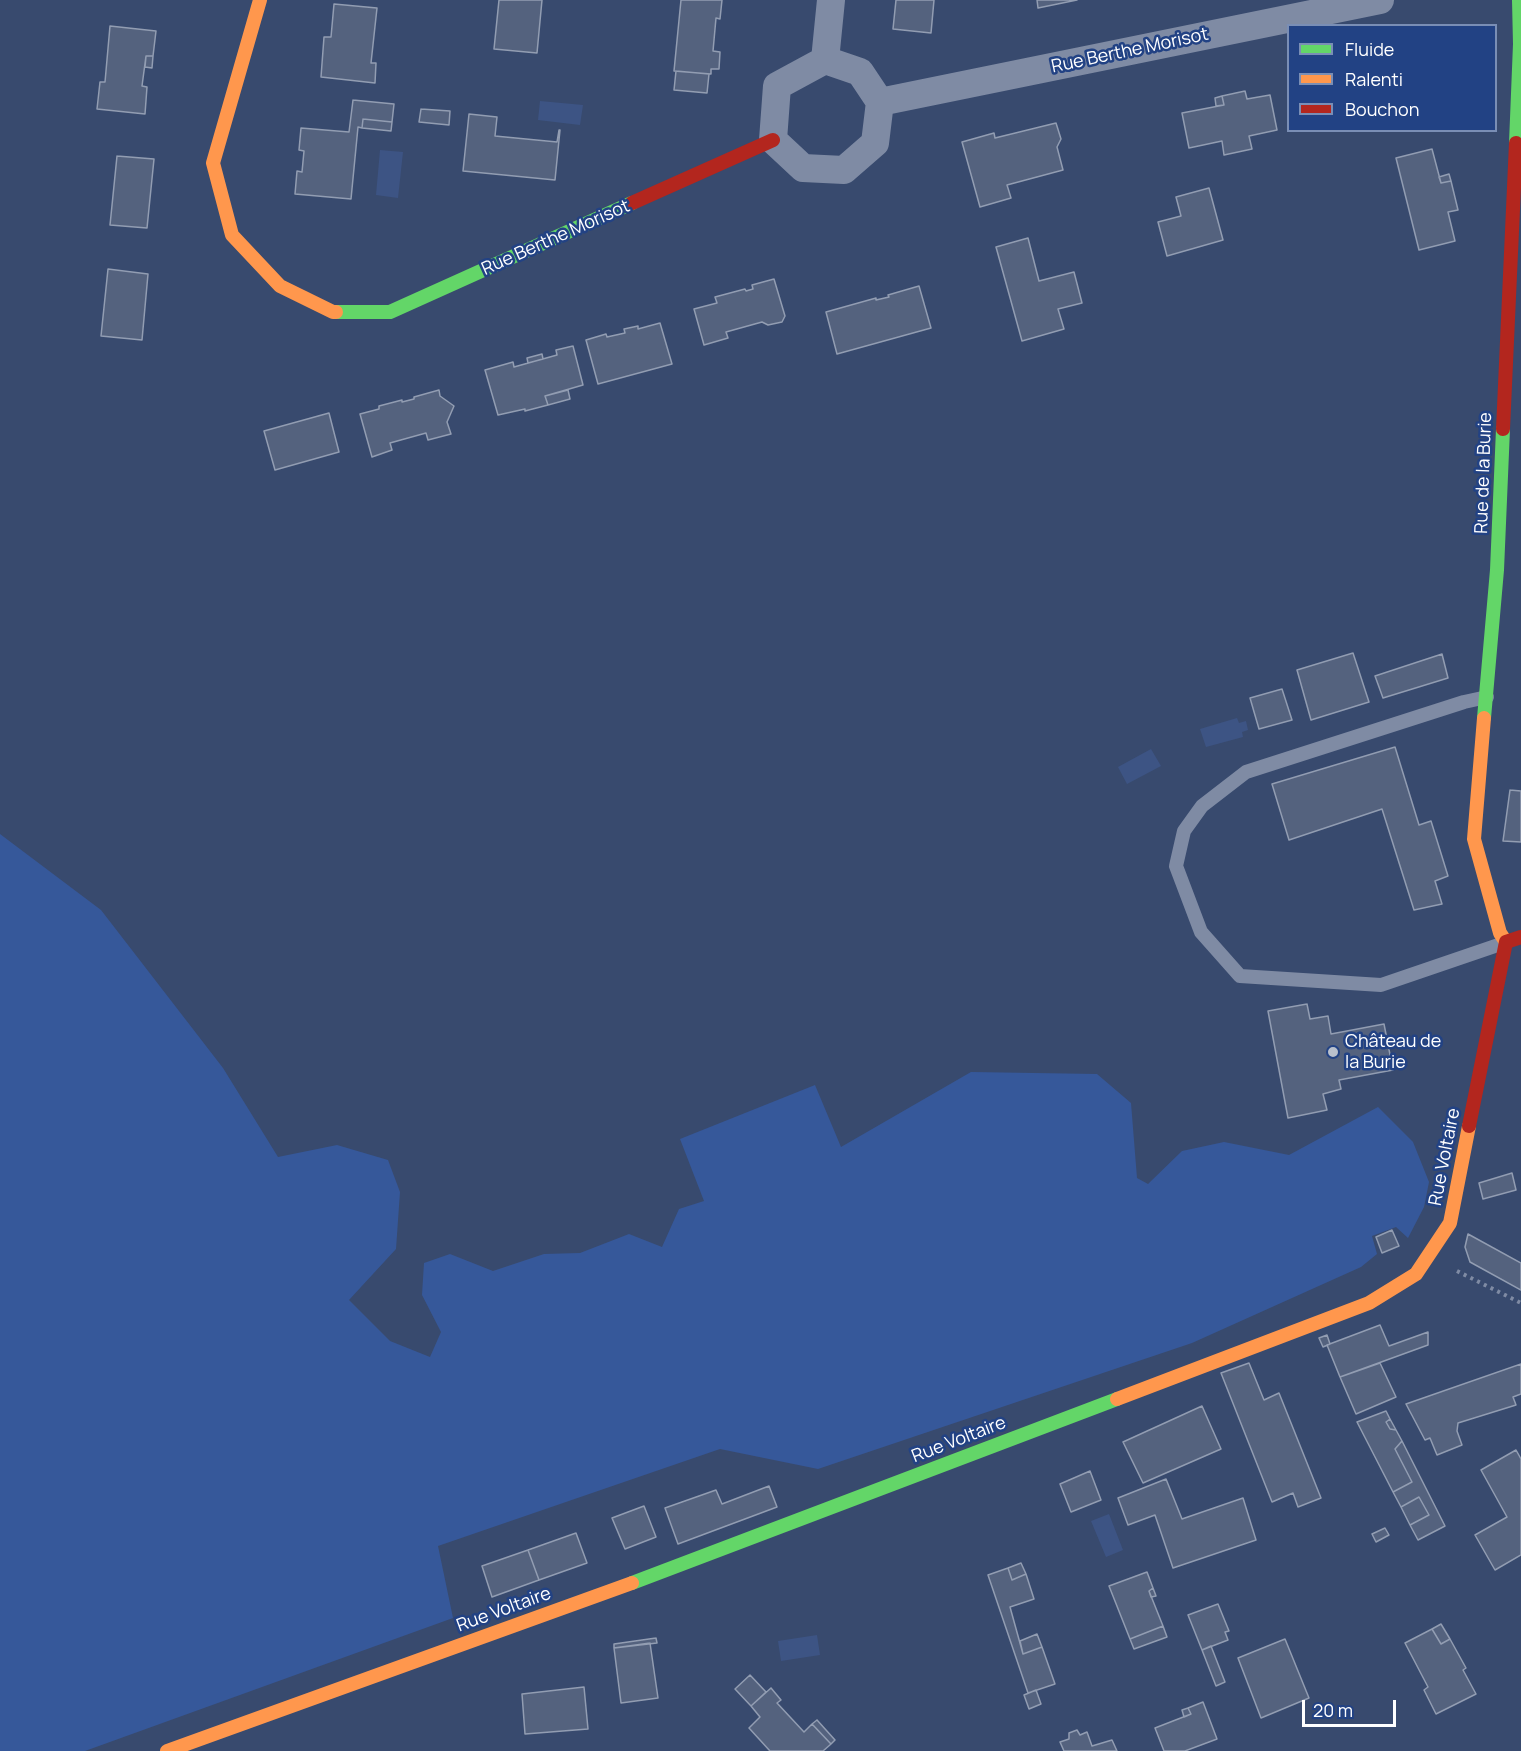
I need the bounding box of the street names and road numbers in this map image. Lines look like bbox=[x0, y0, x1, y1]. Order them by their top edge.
street label: Rue Berthe Morisot bbox=[1050, 24, 1210, 78]
street label: Rue Berthe Morisot bbox=[479, 196, 633, 280]
street label: Rue de la Burie bbox=[1471, 412, 1497, 534]
street label: Rue Voltaire bbox=[1425, 1106, 1465, 1208]
street label: Rue Voltaire bbox=[909, 1412, 1009, 1468]
street label: Rue Voltaire bbox=[454, 1583, 554, 1637]

